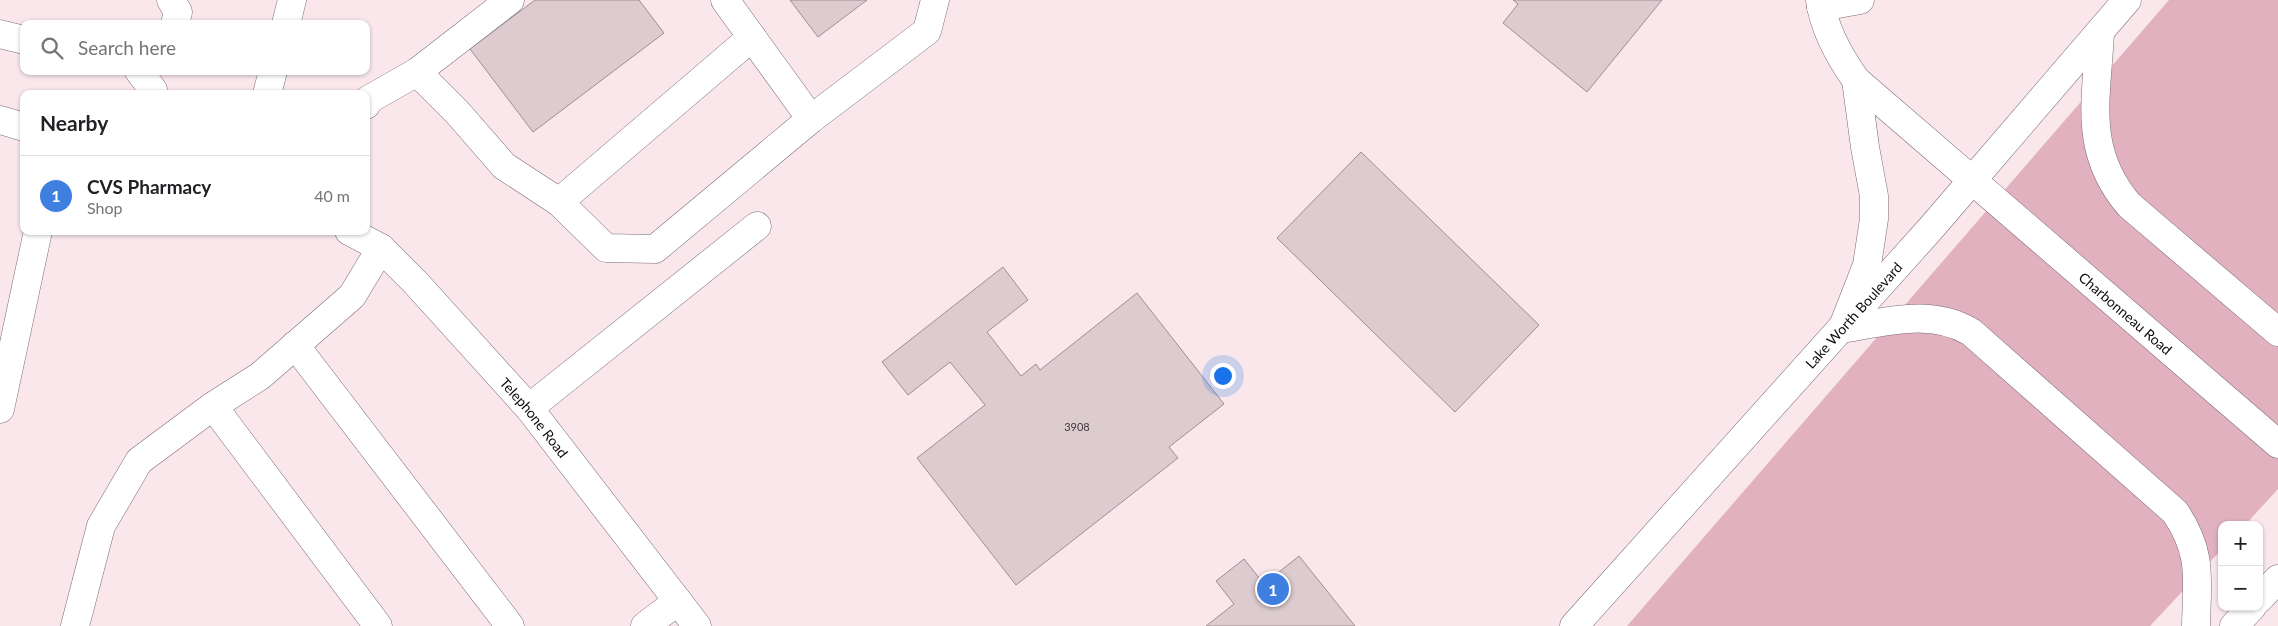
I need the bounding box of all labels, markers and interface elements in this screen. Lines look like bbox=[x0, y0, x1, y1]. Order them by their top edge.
search box bbox=[20, 20, 370, 75]
icon: search bbox=[38, 34, 66, 62]
text: Search here bbox=[78, 36, 176, 59]
text: Nearby bbox=[40, 110, 108, 135]
text: CVS Pharmacy bbox=[87, 175, 211, 198]
text: 1 bbox=[51, 186, 61, 205]
text: 40 m bbox=[314, 186, 350, 205]
text: Shop bbox=[87, 198, 123, 217]
street label: Lake Worth Boulevard bbox=[1801, 258, 1905, 372]
street label: Charbonneau Road bbox=[2076, 268, 2176, 358]
your location bbox=[1210, 363, 1236, 389]
street label: Telephone Road bbox=[497, 374, 572, 461]
house number: 3908 bbox=[1064, 420, 1090, 433]
map controls bbox=[2218, 521, 2263, 611]
button: + bbox=[2218, 521, 2263, 566]
button: − bbox=[2218, 566, 2263, 611]
pin: 1 bbox=[1257, 570, 1289, 608]

